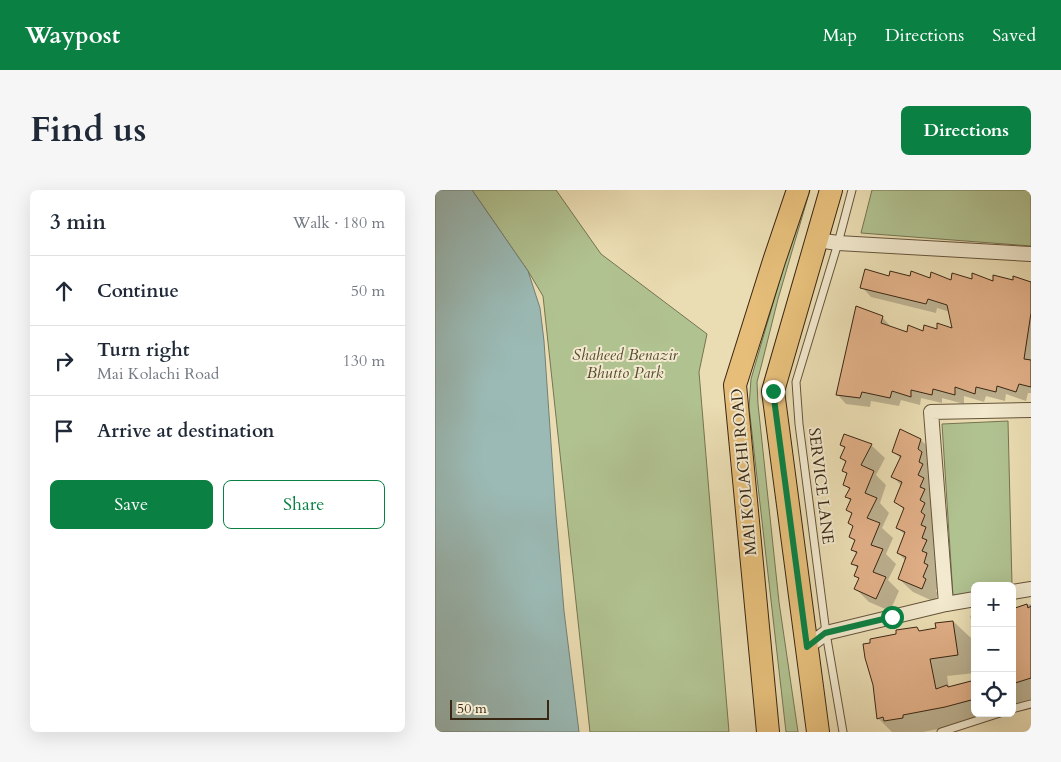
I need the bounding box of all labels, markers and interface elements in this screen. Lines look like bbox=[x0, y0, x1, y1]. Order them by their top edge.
text: Waypost bbox=[25, 19, 120, 52]
text: Map bbox=[823, 23, 857, 48]
text: Directions bbox=[885, 23, 964, 48]
text: Saved bbox=[992, 23, 1036, 48]
text: Find us bbox=[30, 106, 146, 154]
button: Directions bbox=[901, 106, 1031, 155]
text: 3 min bbox=[50, 208, 106, 237]
text: Walk · 180 m bbox=[293, 212, 385, 234]
icon: ahead bbox=[50, 277, 78, 305]
text: Continue bbox=[97, 278, 179, 304]
text: 50 m bbox=[351, 280, 385, 302]
text: Turn right bbox=[97, 337, 189, 363]
park label: Shaheed Benazir Bhutto Park bbox=[572, 344, 679, 384]
icon: right bbox=[50, 347, 78, 375]
text: 130 m bbox=[343, 350, 385, 372]
text: Mai Kolachi Road bbox=[97, 363, 219, 385]
route end bbox=[762, 380, 785, 403]
street label: MAI KOLACHI ROAD bbox=[726, 388, 762, 556]
icon: arrive bbox=[50, 417, 78, 445]
text: Arrive at destination bbox=[97, 418, 274, 444]
street label: SERVICE LANE bbox=[803, 427, 839, 546]
button: Save bbox=[50, 480, 213, 529]
button: Share bbox=[223, 480, 385, 529]
map controls bbox=[971, 582, 1016, 717]
button: + bbox=[971, 582, 1016, 627]
route start bbox=[881, 606, 904, 629]
button: − bbox=[971, 627, 1016, 672]
button: locate bbox=[971, 672, 1016, 717]
scale bar bbox=[450, 697, 549, 720]
text: 50 m bbox=[457, 699, 487, 718]

